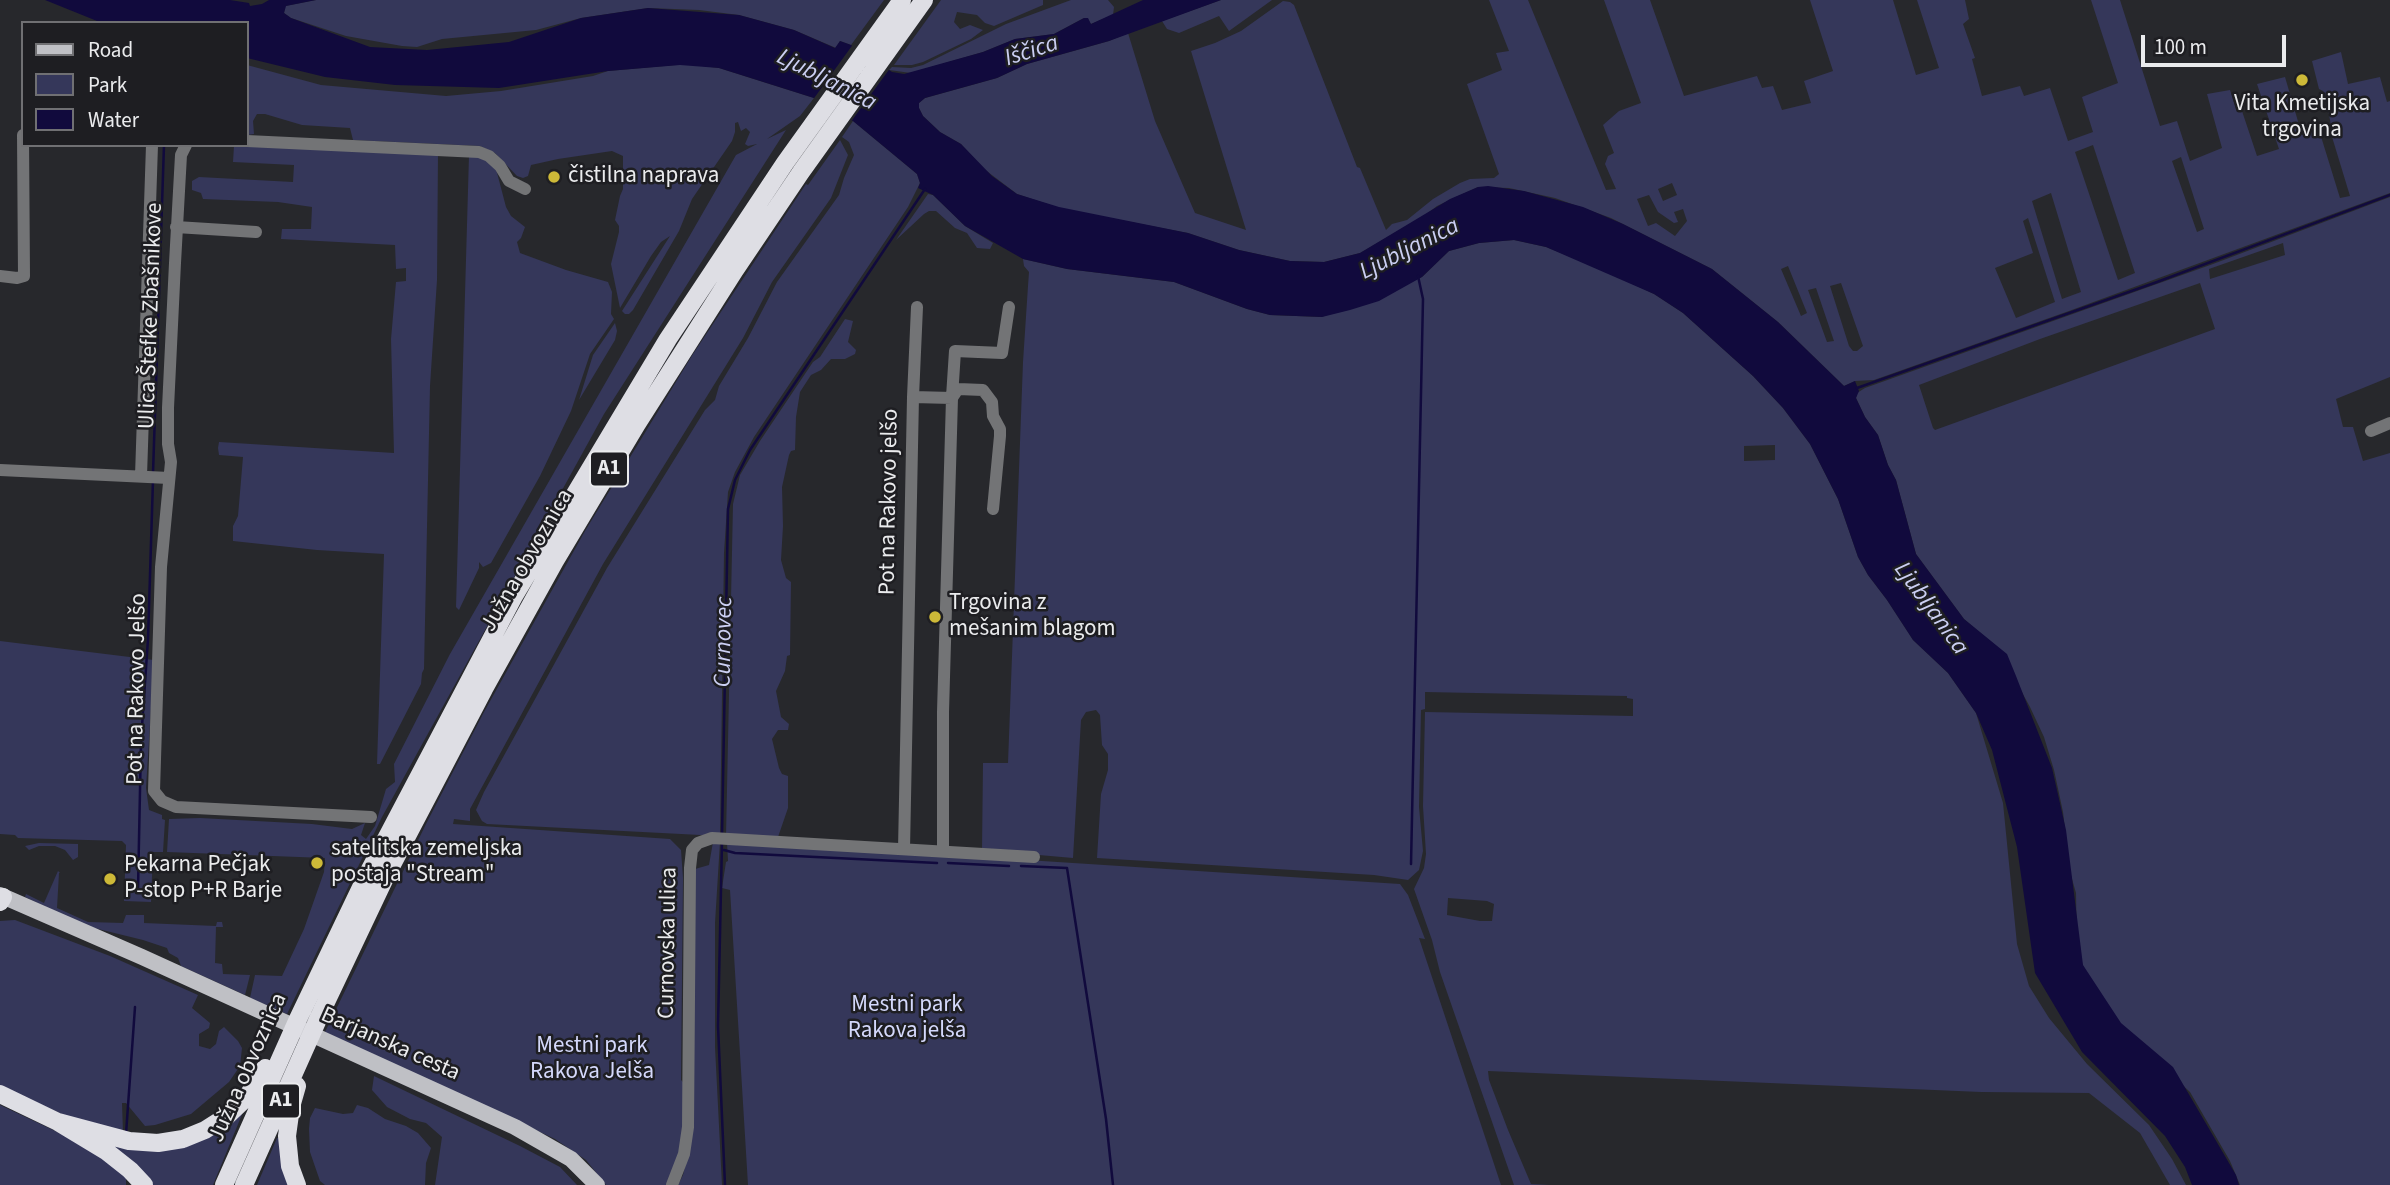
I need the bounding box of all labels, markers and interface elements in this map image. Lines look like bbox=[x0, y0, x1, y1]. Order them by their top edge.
legend bbox=[21, 21, 248, 147]
scale bar bbox=[2145, 21, 2290, 65]
water label: Iščica bbox=[1002, 30, 1062, 74]
text: 100 m bbox=[2154, 32, 2207, 62]
text: Road bbox=[88, 35, 133, 65]
water label: Ljubljanica bbox=[771, 44, 881, 118]
text: Park bbox=[88, 70, 127, 100]
marker: Vita Kmetijska trgovina bbox=[2294, 72, 2310, 88]
place label: Vita Kmetijska trgovina bbox=[2234, 91, 2370, 145]
text: Water bbox=[88, 105, 139, 135]
place label: čistilna naprava bbox=[568, 163, 719, 191]
marker: čistilna naprava bbox=[546, 169, 562, 185]
street label: Ulica Štefke Zbašnikove bbox=[134, 202, 170, 430]
water label: Ljubljanica bbox=[1355, 213, 1465, 287]
street label: Pot na Rakovo jelšo bbox=[875, 409, 905, 595]
road number: A1 bbox=[590, 452, 628, 486]
street label: Južna obvoznica bbox=[476, 485, 580, 637]
water label: Ljubljanica bbox=[1887, 557, 1973, 661]
place label: Trgovina z mešanim blagom bbox=[949, 590, 1116, 644]
street label: Pot na Rakovo Jelšo bbox=[123, 593, 153, 785]
water label: Curnovec bbox=[710, 596, 740, 688]
marker: Trgovina z mešanim blagom bbox=[927, 609, 943, 625]
place label: satelitska zemeljska postaja "Stream" bbox=[331, 836, 522, 890]
place label: Pekarna Pečjak P-stop P+R Barje bbox=[124, 852, 282, 906]
marker: satelitska zemeljska postaja "Stream" bbox=[309, 855, 325, 871]
street label: Curnovska ulica bbox=[654, 867, 684, 1019]
marker: Pekarna Pečjak P-stop P+R Barje bbox=[102, 871, 118, 887]
street label: Južna obvoznica bbox=[204, 989, 294, 1147]
park label: Mestni park Rakova jelša bbox=[848, 992, 966, 1046]
street label: Barjanska cesta bbox=[316, 1002, 464, 1088]
park label: Mestni park Rakova Jelša bbox=[530, 1033, 654, 1087]
road number: A1 bbox=[262, 1084, 300, 1118]

